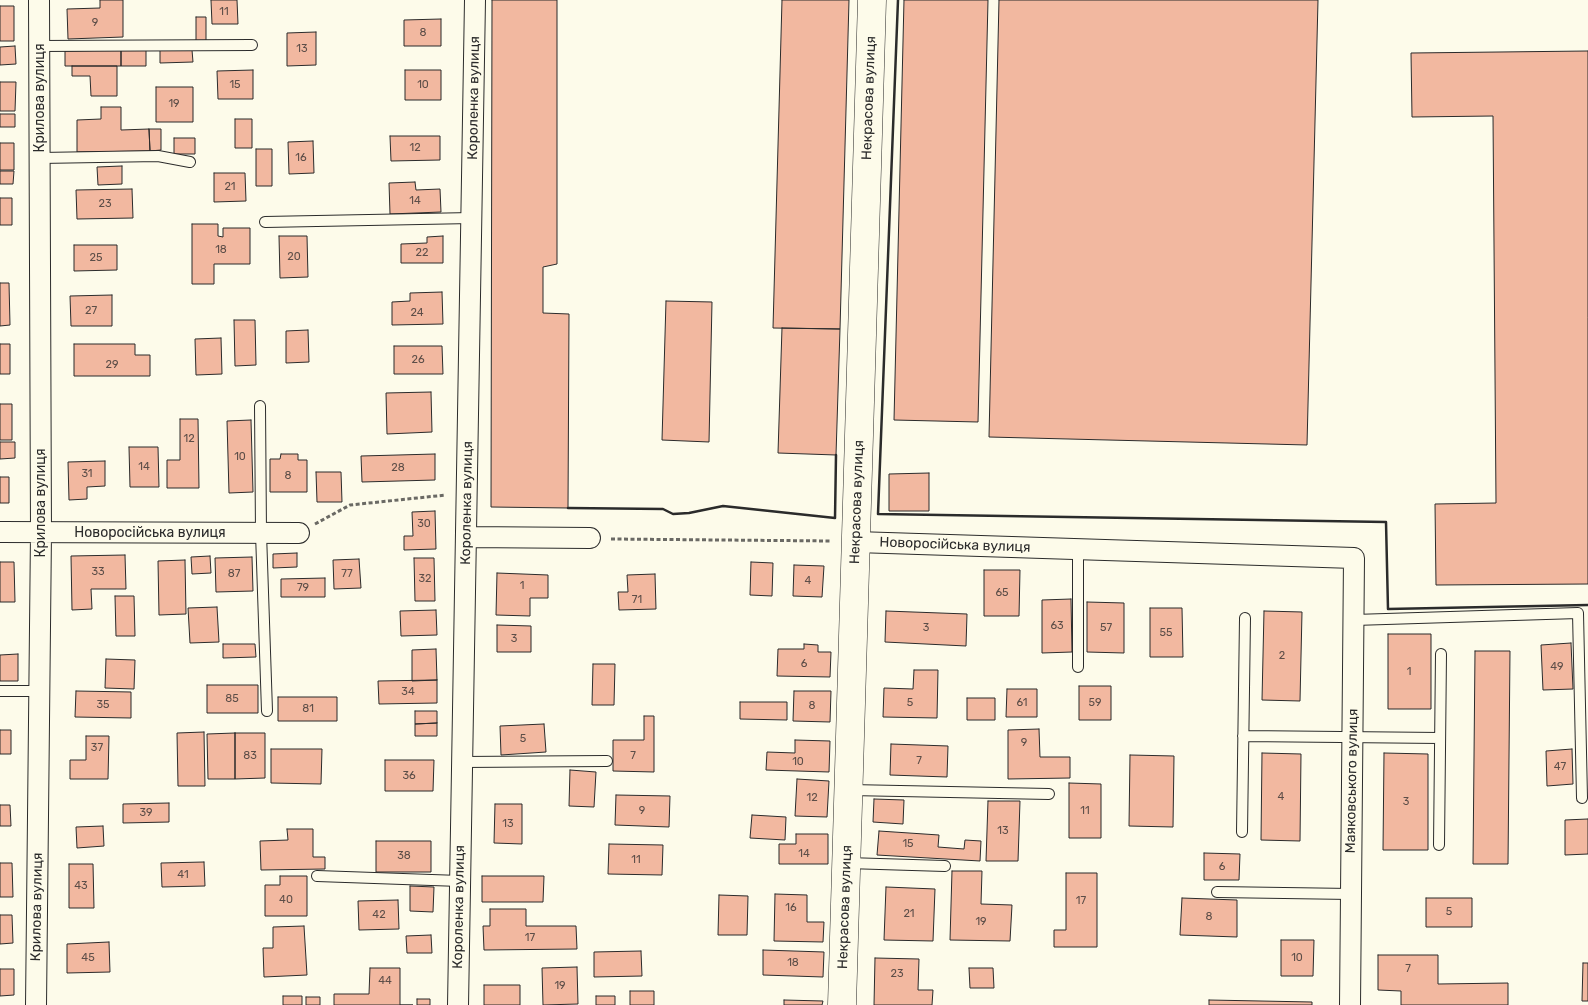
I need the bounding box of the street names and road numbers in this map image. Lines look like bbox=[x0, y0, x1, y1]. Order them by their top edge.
street label: Короленка вулиця bbox=[465, 36, 483, 160]
street label: Некрасова вулиця bbox=[858, 36, 880, 160]
street label: Крилова вулиця bbox=[32, 43, 48, 153]
street label: Некрасова вулиця bbox=[846, 440, 868, 564]
street label: Короленка вулиця bbox=[458, 441, 476, 565]
street label: Крилова вулиця bbox=[33, 448, 49, 558]
street label: Новоросійська вулиця bbox=[74, 525, 226, 541]
street label: Новоросійська вулиця bbox=[879, 534, 1031, 556]
street label: Маяковського вулиця bbox=[1342, 708, 1362, 854]
street label: Короленка вулиця bbox=[450, 845, 468, 969]
street label: Некрасова вулиця bbox=[834, 845, 856, 969]
street label: Крилова вулиця bbox=[28, 852, 46, 962]

